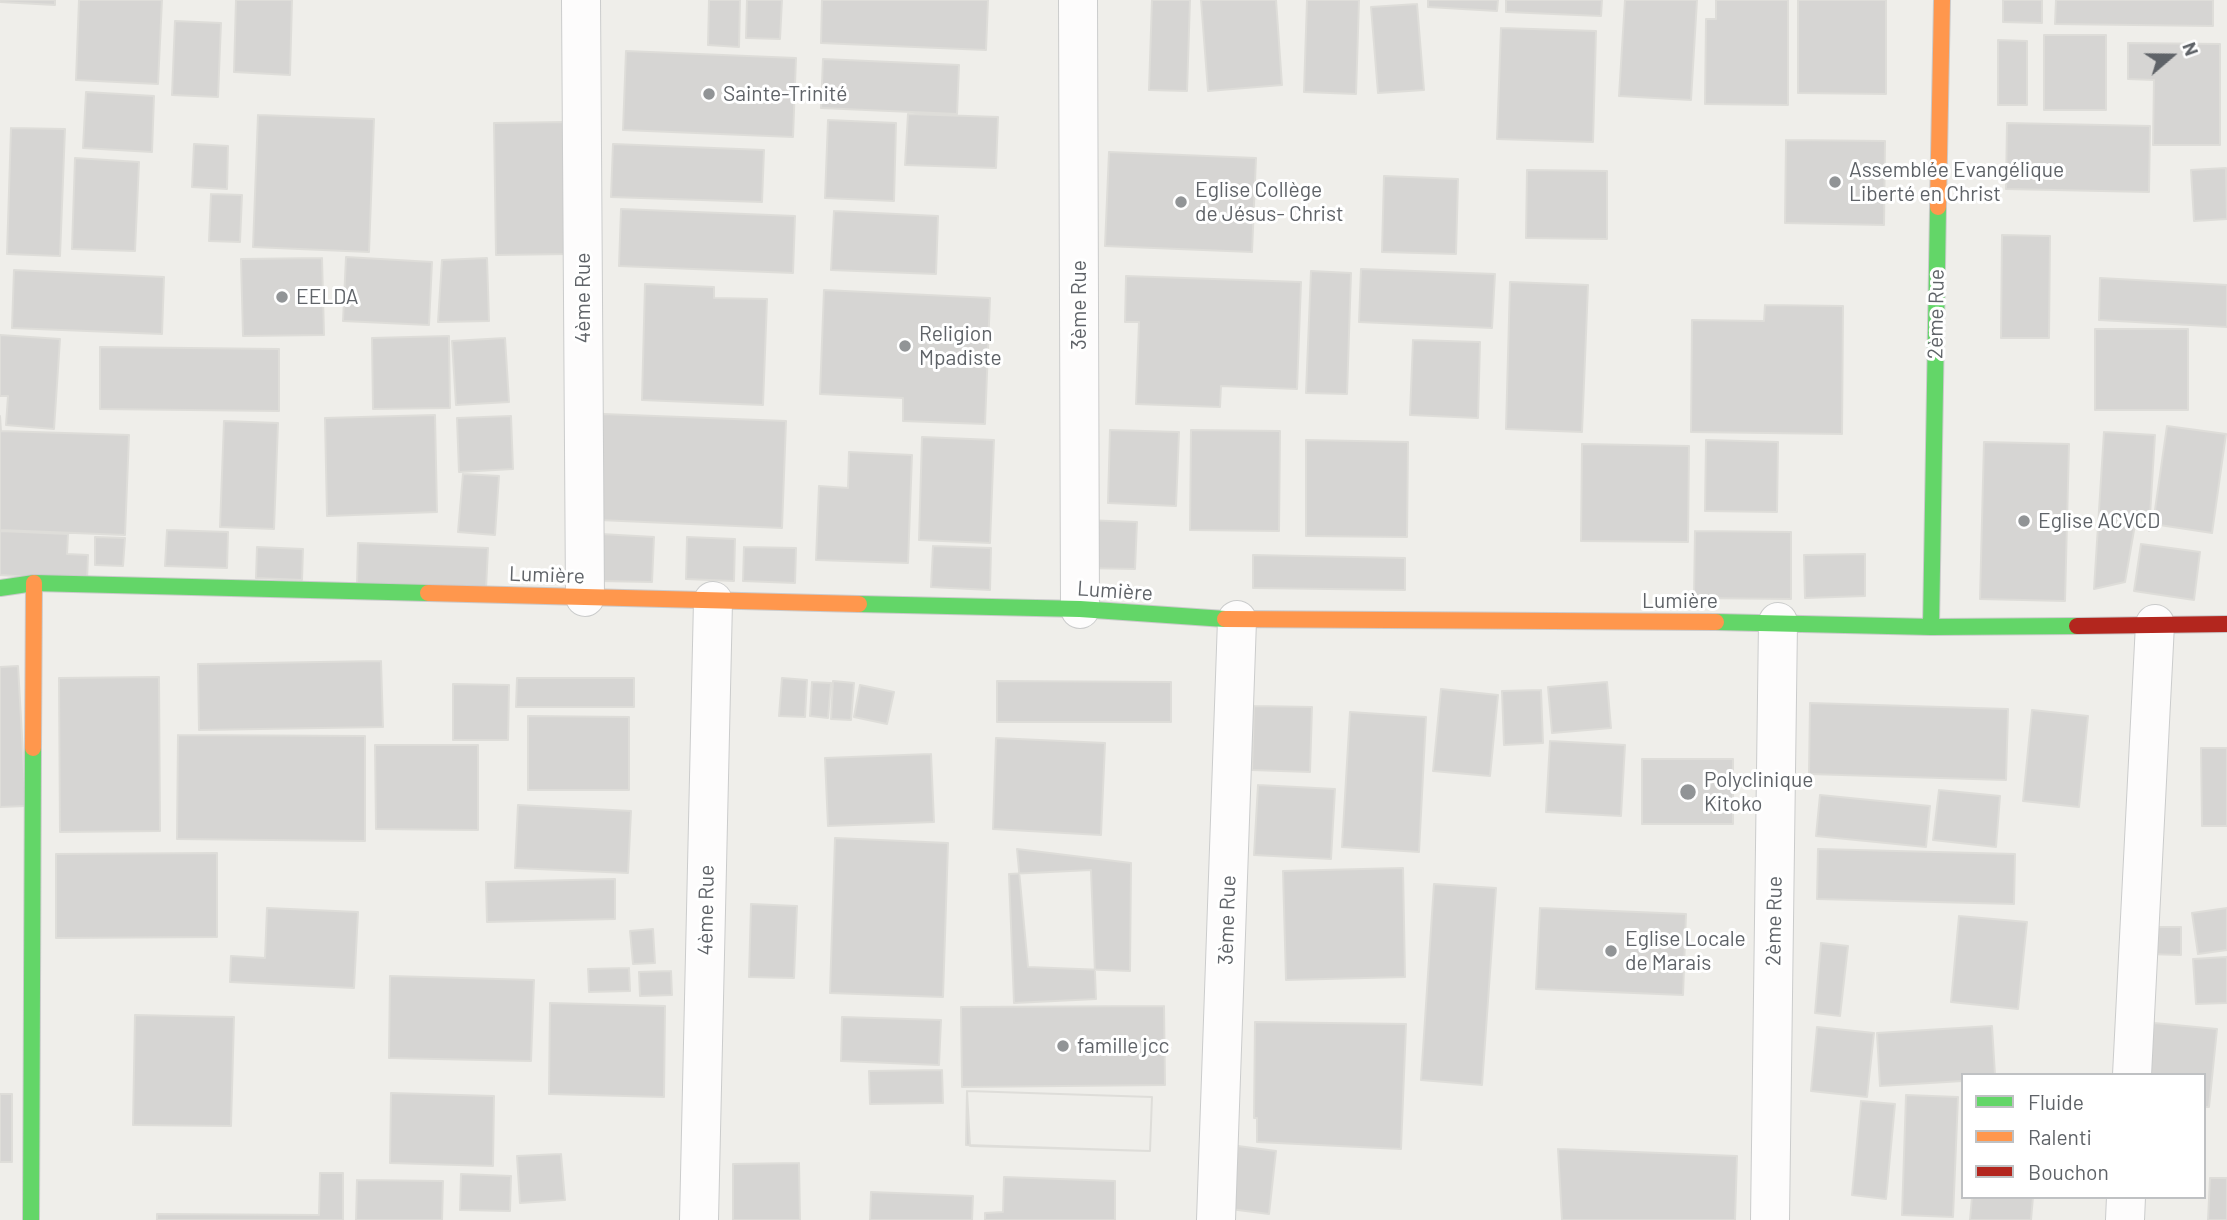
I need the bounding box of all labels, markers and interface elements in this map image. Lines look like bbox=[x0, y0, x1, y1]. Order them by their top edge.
north arrow bbox=[2136, 21, 2206, 91]
text: N bbox=[2178, 39, 2204, 59]
place label: Sainte-Trinité bbox=[723, 81, 847, 107]
marker: Sainte-Trinité bbox=[701, 86, 717, 102]
place label: Assemblée Evangélique Liberté en Christ bbox=[1849, 157, 2064, 207]
marker: Assemblée Evangélique Liberté en Christ bbox=[1827, 174, 1843, 190]
place label: Eglise Collège de Jésus- Christ bbox=[1195, 177, 1344, 227]
marker: Eglise Collège de Jésus- Christ bbox=[1173, 194, 1189, 210]
street label: 4ème Rue bbox=[570, 253, 596, 343]
street label: 3ème Rue bbox=[1066, 260, 1092, 350]
street label: 2ème Rue bbox=[1923, 269, 1949, 359]
place label: EELDA bbox=[296, 284, 359, 310]
marker: EELDA bbox=[274, 289, 290, 305]
place label: Religion Mpadiste bbox=[919, 321, 1002, 371]
marker: Religion Mpadiste bbox=[897, 338, 913, 354]
place label: Eglise ACVCD bbox=[2038, 508, 2160, 534]
marker: Eglise ACVCD bbox=[2016, 513, 2032, 529]
street label: Lumière bbox=[509, 561, 585, 589]
street label: Lumière bbox=[1076, 576, 1154, 606]
street label: Lumière bbox=[1642, 588, 1718, 614]
place label: Polyclinique Kitoko bbox=[1704, 767, 1813, 817]
marker: Polyclinique Kitoko bbox=[1678, 782, 1698, 802]
street label: 4ème Rue bbox=[693, 864, 719, 956]
street label: 3ème Rue bbox=[1213, 875, 1241, 965]
street label: 2ème Rue bbox=[1761, 876, 1787, 966]
place label: Eglise Locale de Marais bbox=[1625, 926, 1746, 976]
marker: Eglise Locale de Marais bbox=[1603, 943, 1619, 959]
place label: famille jcc bbox=[1077, 1033, 1170, 1059]
marker: famille jcc bbox=[1055, 1038, 1071, 1054]
legend bbox=[1961, 1073, 2206, 1199]
text: Fluide bbox=[2028, 1089, 2084, 1114]
text: Ralenti bbox=[2028, 1124, 2092, 1149]
text: Bouchon bbox=[2028, 1159, 2109, 1184]

